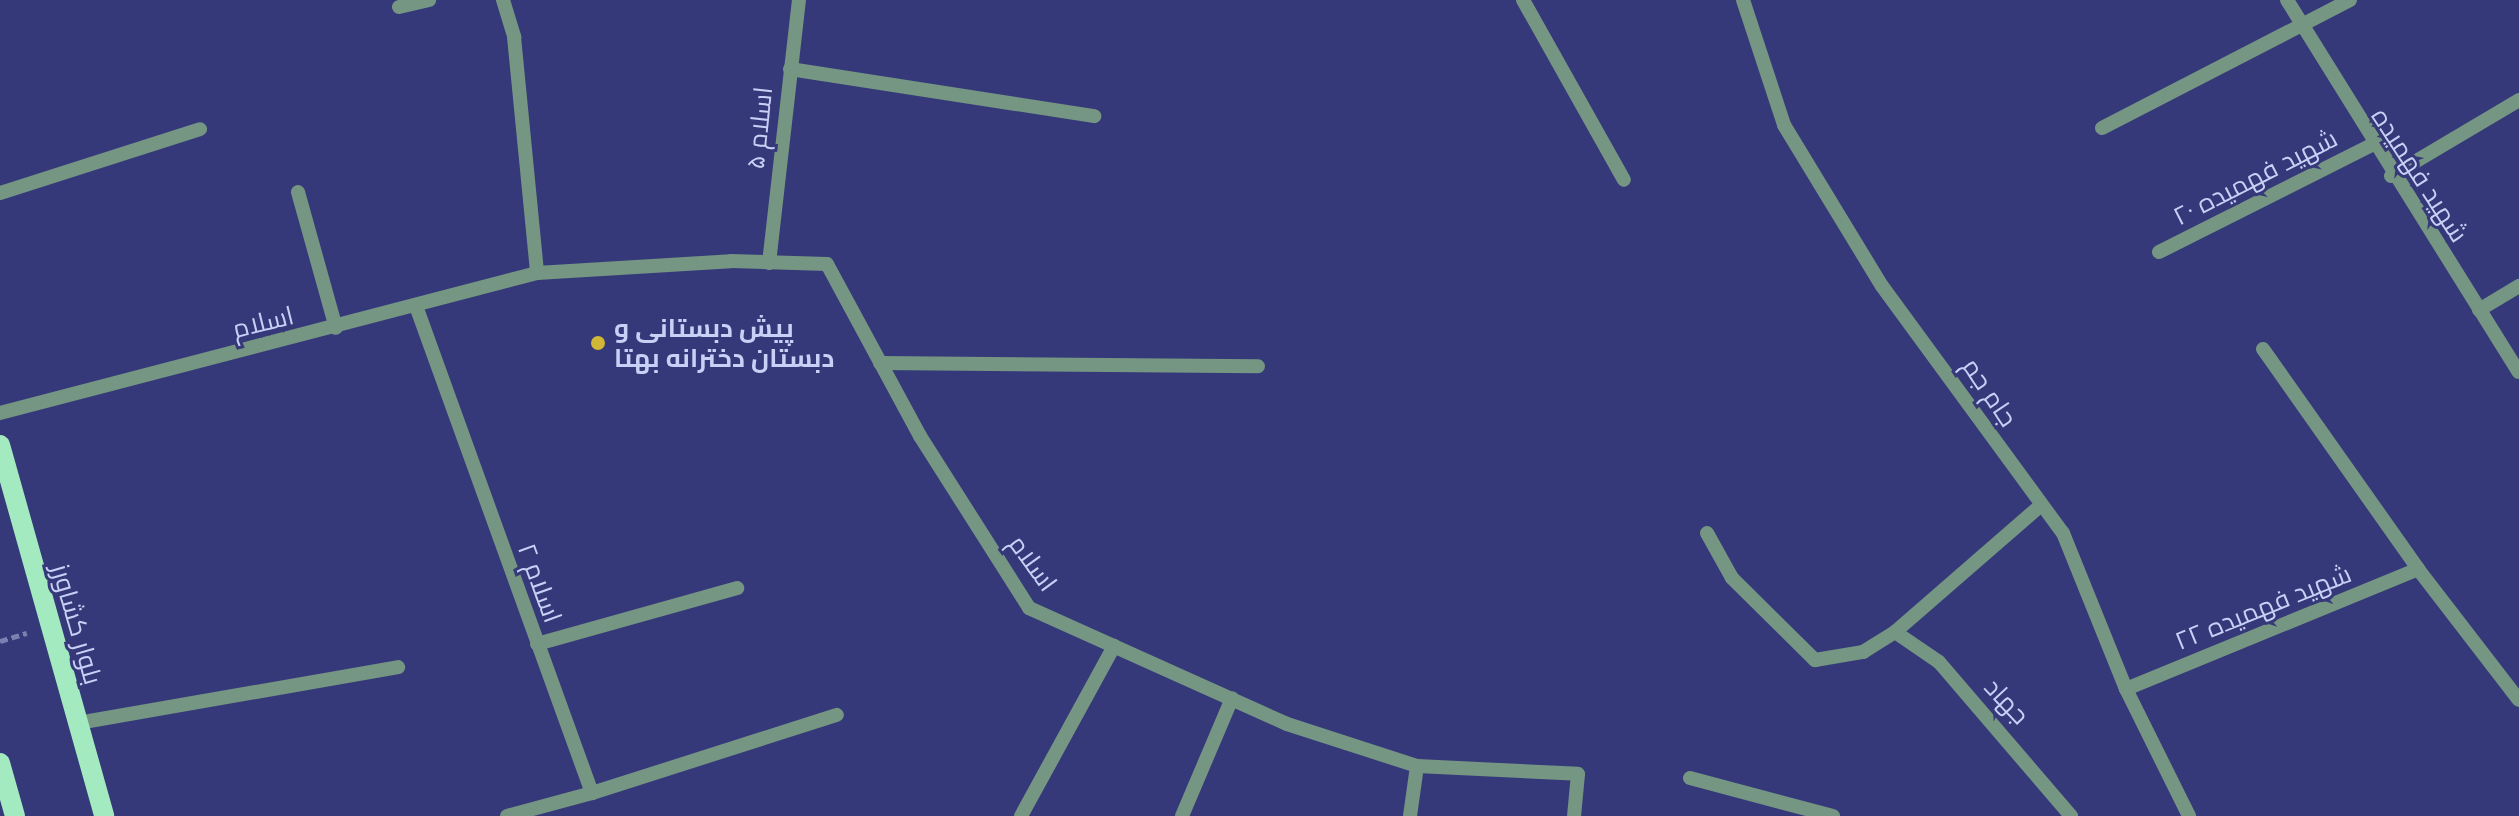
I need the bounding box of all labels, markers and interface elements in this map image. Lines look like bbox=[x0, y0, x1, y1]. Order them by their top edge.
street label: اسلام ۵ bbox=[739, 85, 779, 171]
street label: شهید فهمیده bbox=[2365, 102, 2475, 248]
street label: شهید فهمیده ۲۰ bbox=[2168, 122, 2342, 232]
street label: اسلام bbox=[229, 299, 297, 345]
place label: پیش دبستانی و دبستان دخترانه بهتا bbox=[614, 312, 834, 374]
marker: پیش دبستانی و دبستان دخترانه بهتا bbox=[589, 334, 607, 352]
street label: جام جم bbox=[1956, 352, 2024, 432]
street label: اسلام bbox=[1002, 529, 1064, 597]
street label: اسلام ۲ bbox=[511, 539, 569, 627]
street label: شهید فهمیده ۲۲ bbox=[2170, 557, 2356, 657]
street label: بلوار کشاورز bbox=[45, 560, 109, 688]
street label: جهاد bbox=[1978, 671, 2036, 731]

